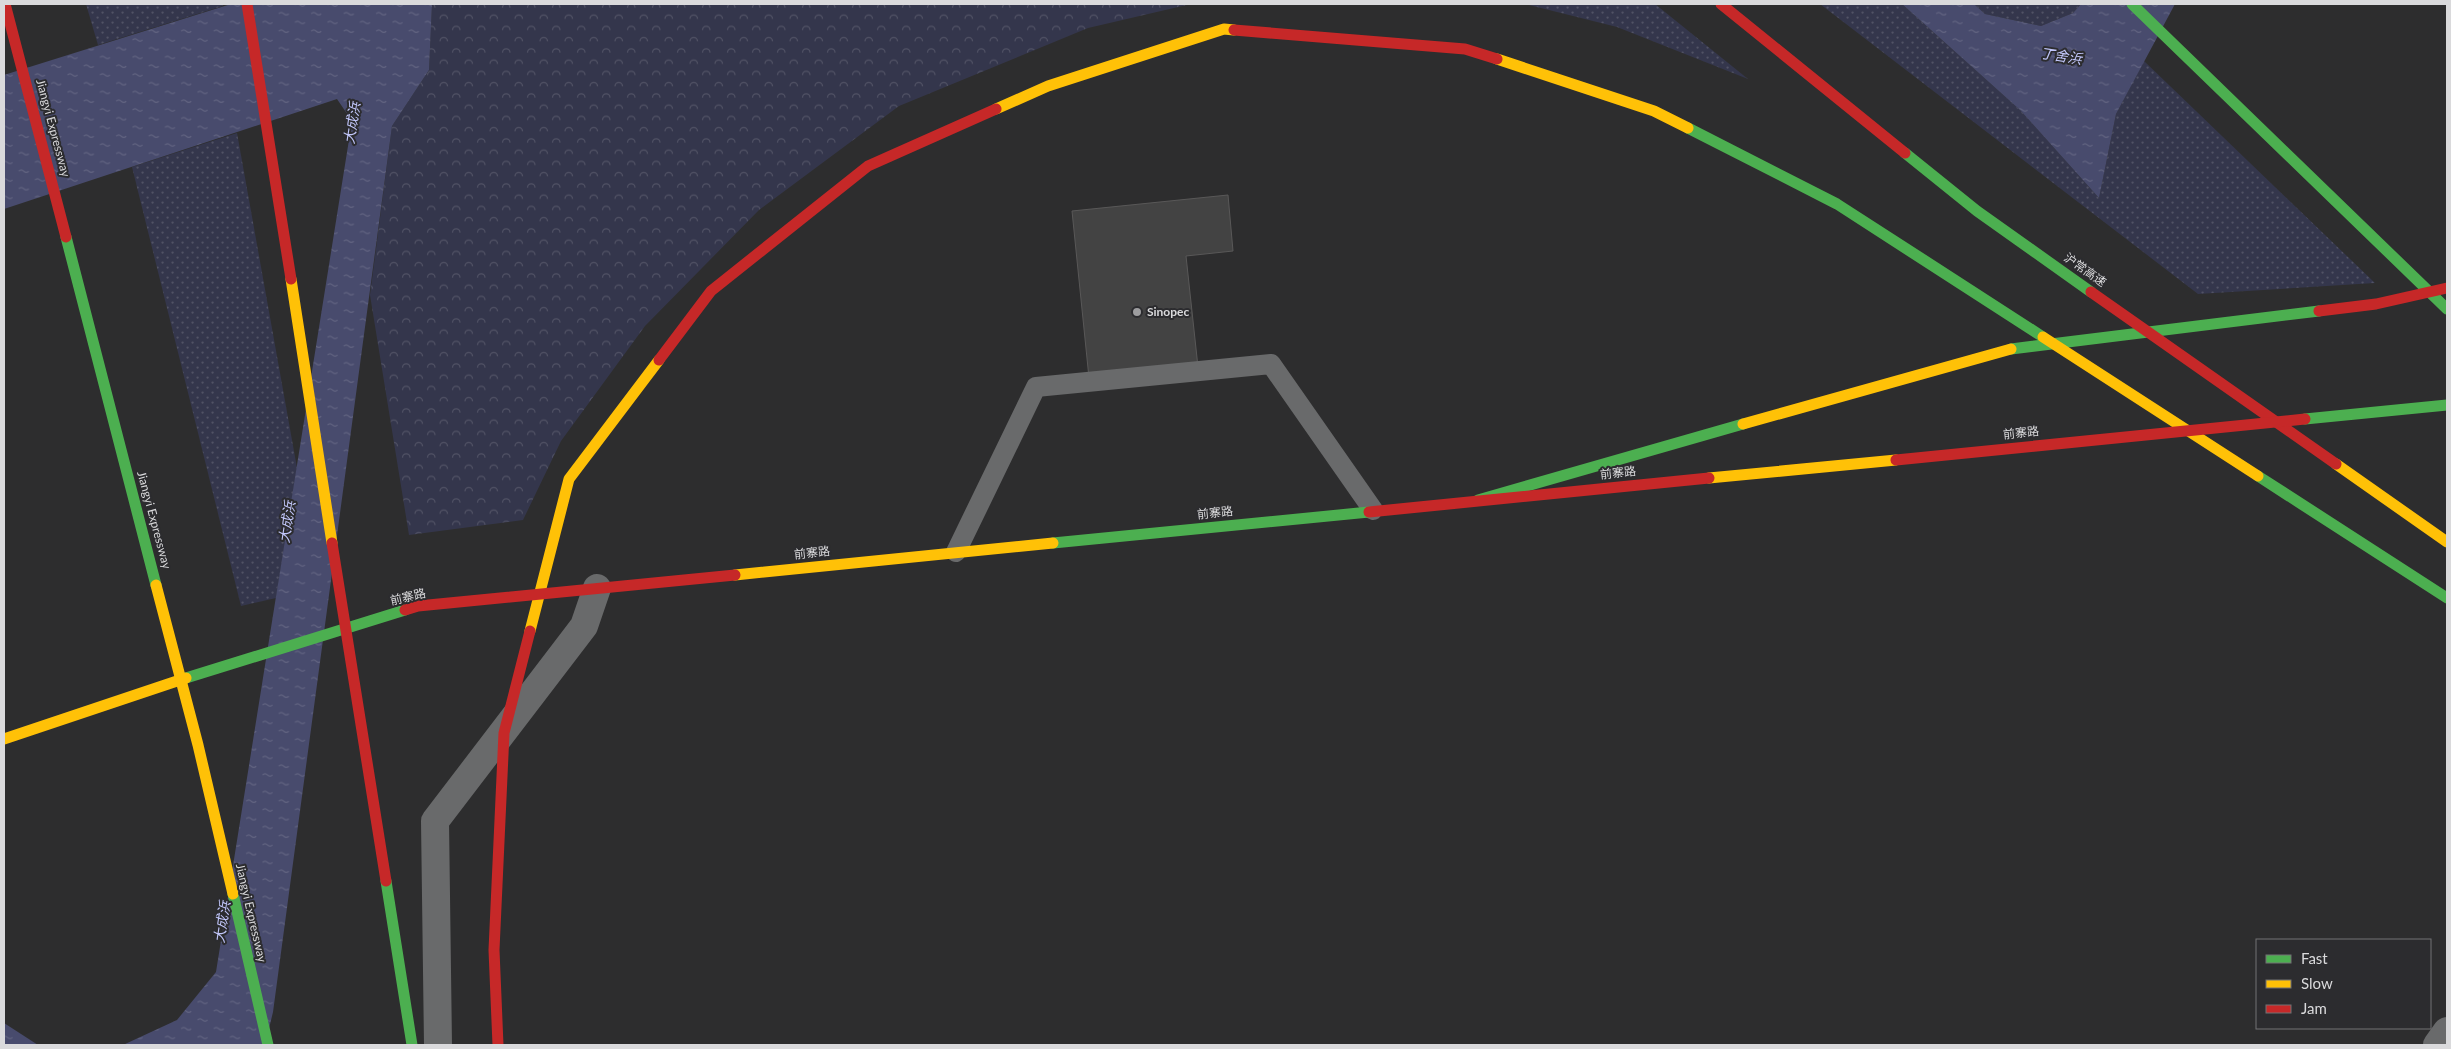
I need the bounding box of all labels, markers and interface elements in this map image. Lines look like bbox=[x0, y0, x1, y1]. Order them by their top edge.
water label: 丁舍浜 bbox=[2039, 44, 2084, 67]
street label: Jiangyi Expressway bbox=[33, 77, 74, 179]
water label: 大成浜 bbox=[340, 100, 363, 145]
street label: 沪常高速 bbox=[2061, 250, 2109, 290]
place label: Sinopec bbox=[1147, 304, 1189, 319]
marker: Sinopec bbox=[1131, 306, 1143, 318]
street label: 前寨路 bbox=[2002, 423, 2040, 442]
street label: 前寨路 bbox=[1599, 463, 1637, 482]
street label: Jiangyi Expressway bbox=[134, 469, 175, 571]
water label: 大成浜 bbox=[275, 499, 298, 544]
street label: 前寨路 bbox=[1196, 503, 1234, 522]
street label: 前寨路 bbox=[793, 543, 831, 562]
street label: 前寨路 bbox=[389, 585, 427, 608]
street label: Jiangyi Expressway bbox=[233, 862, 270, 964]
water label: 大成浜 bbox=[210, 899, 233, 944]
legend bbox=[2256, 939, 2431, 1029]
text: Fast bbox=[2301, 949, 2328, 967]
text: Slow bbox=[2301, 974, 2333, 992]
text: Jam bbox=[2301, 999, 2327, 1017]

